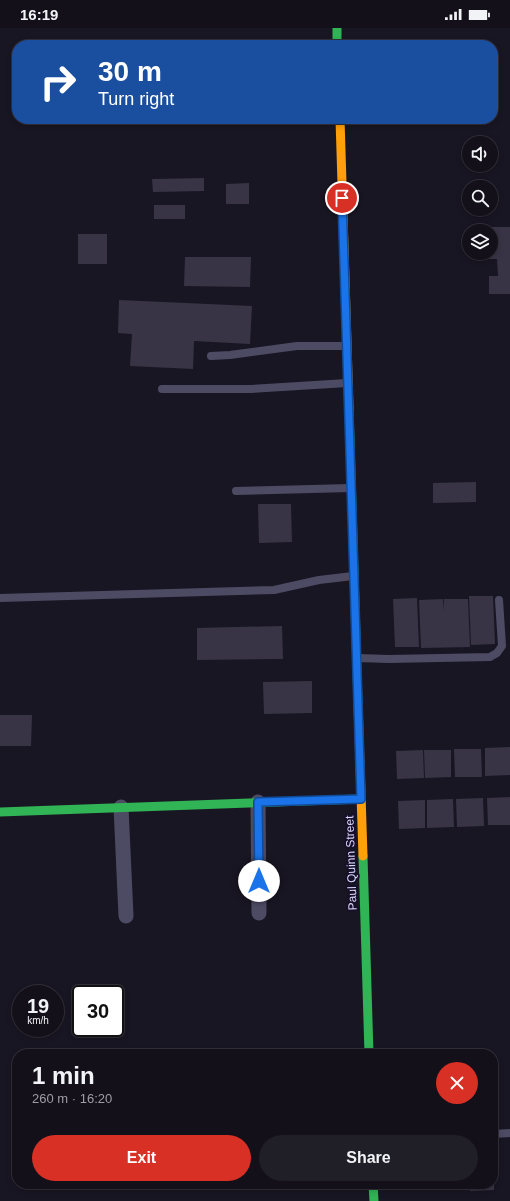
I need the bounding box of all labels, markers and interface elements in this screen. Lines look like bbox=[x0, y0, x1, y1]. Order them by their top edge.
text: 16:19 bbox=[20, 6, 58, 23]
icon: right bbox=[32, 56, 84, 108]
text: 30 m bbox=[98, 56, 162, 87]
text: Turn right bbox=[98, 89, 174, 109]
map controls bbox=[462, 136, 498, 260]
button: sound bbox=[462, 136, 498, 172]
button: search bbox=[462, 180, 498, 216]
pin bbox=[325, 181, 359, 215]
icon: arrive bbox=[331, 187, 353, 209]
button: layers bbox=[462, 224, 498, 260]
street label: Paul Quinn Street bbox=[342, 815, 360, 911]
position arrow bbox=[238, 860, 280, 902]
speed limit sign: 30 bbox=[72, 985, 124, 1037]
text: 19 bbox=[27, 995, 49, 1017]
text: km/h bbox=[27, 1015, 49, 1026]
text: 1 min bbox=[32, 1062, 95, 1089]
button: close bbox=[436, 1062, 478, 1104]
text: 260 m · 16:20 bbox=[32, 1091, 112, 1106]
button: Exit bbox=[32, 1135, 251, 1181]
button: Share bbox=[259, 1135, 478, 1181]

